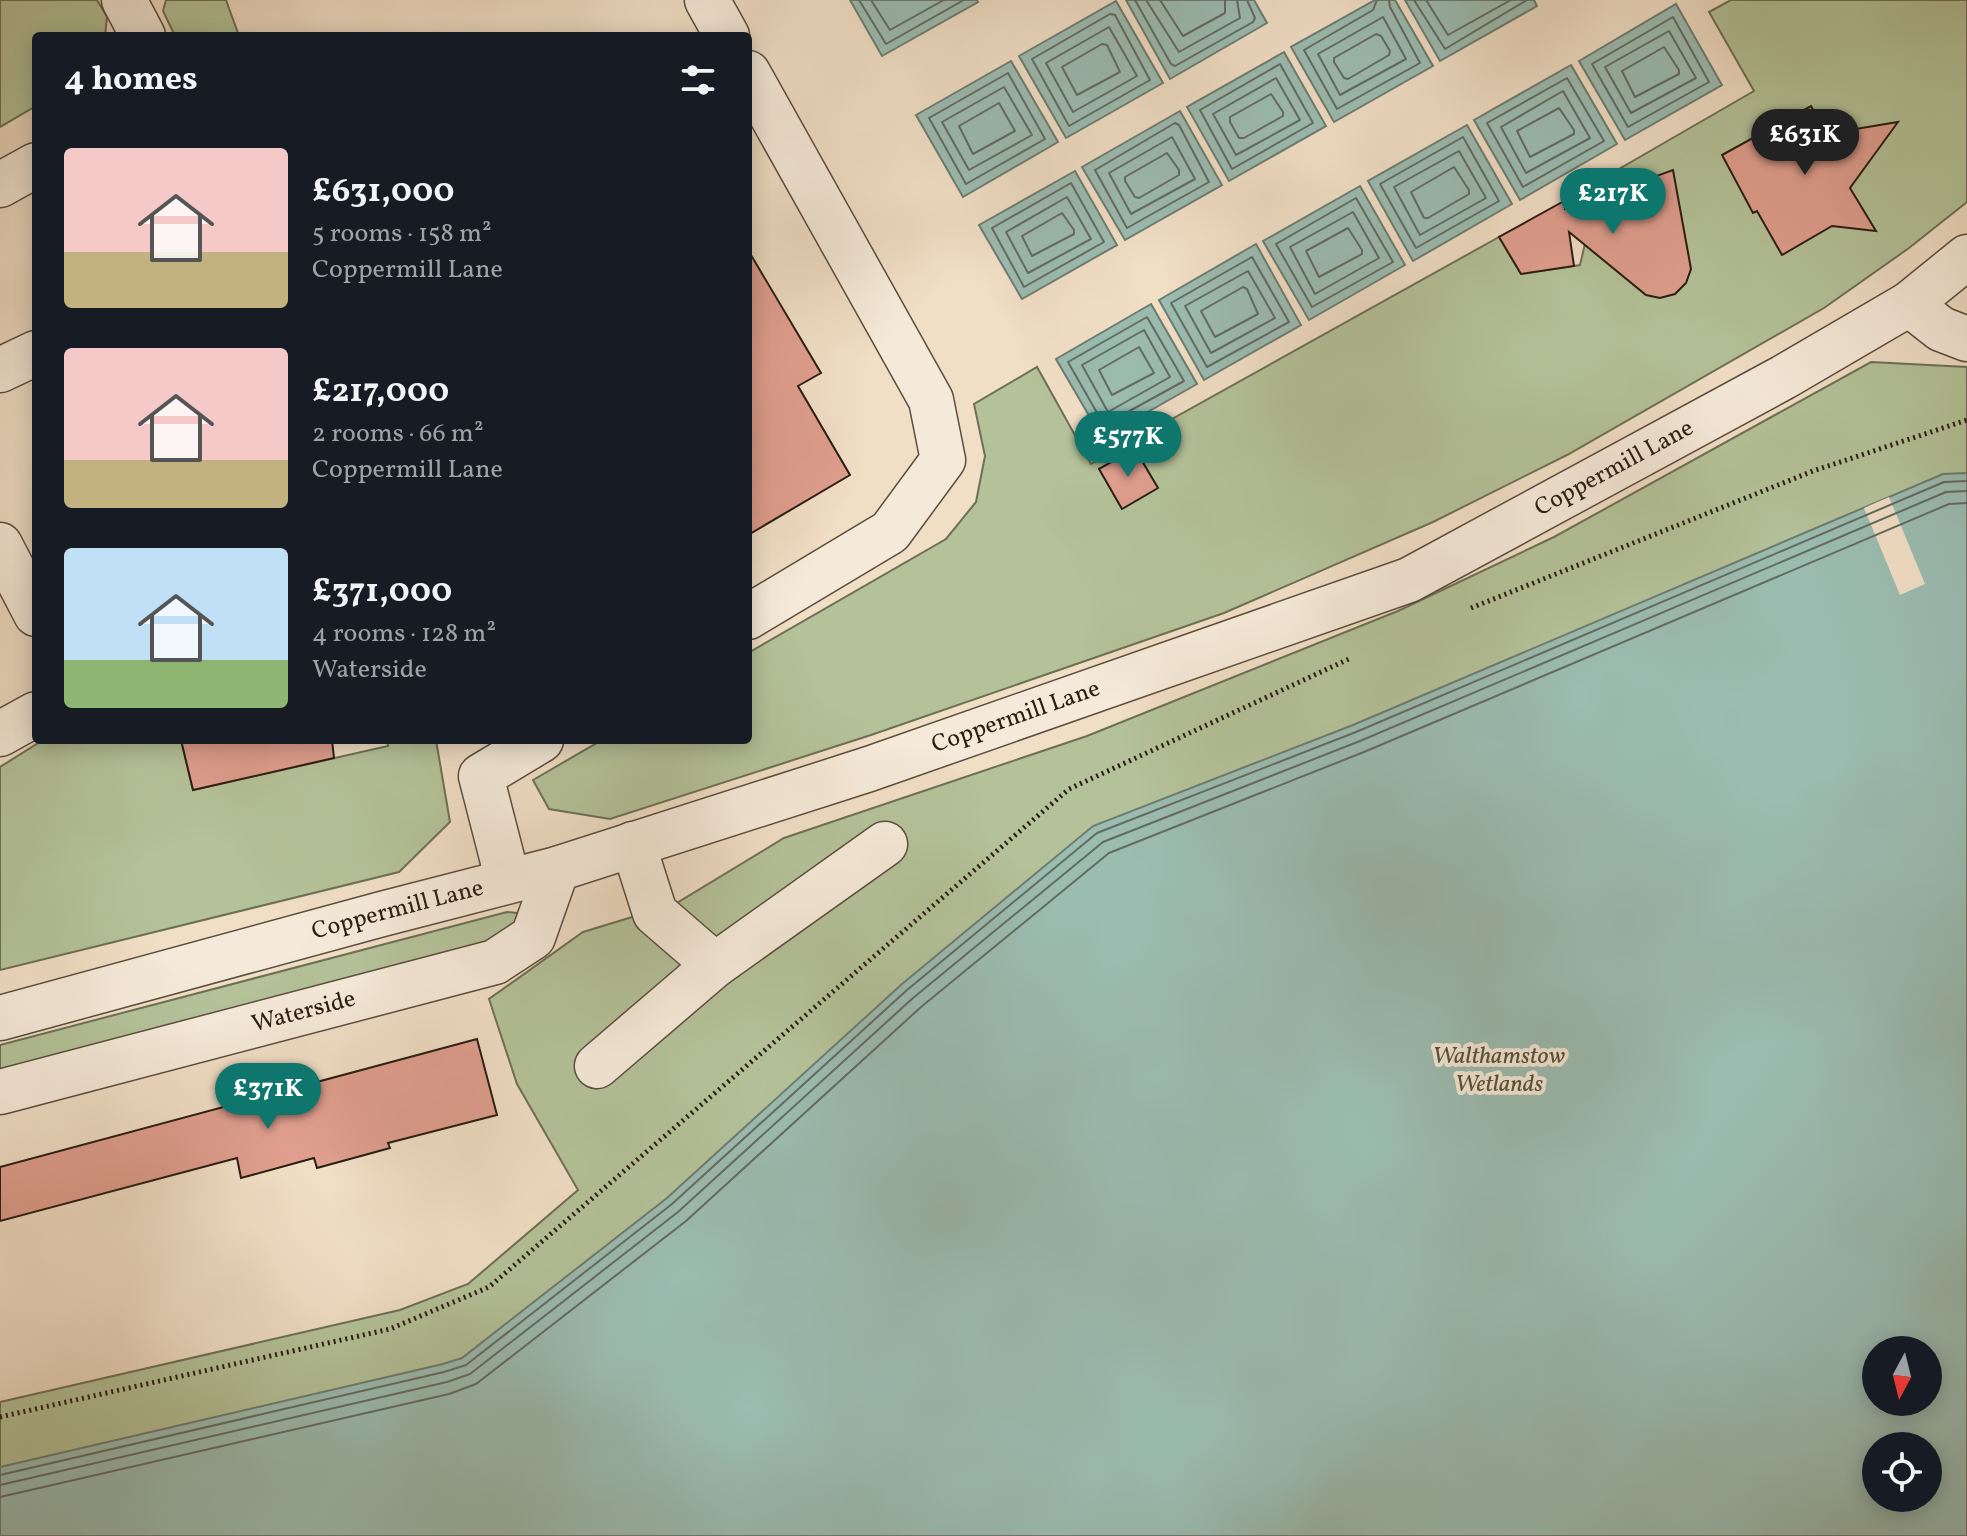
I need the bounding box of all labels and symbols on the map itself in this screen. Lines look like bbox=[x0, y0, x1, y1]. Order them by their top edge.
pin: £631K bbox=[1749, 109, 1861, 177]
pin: £217K bbox=[1557, 168, 1669, 236]
pin: £577K bbox=[1072, 411, 1184, 479]
street label: Coppermill Lane bbox=[1529, 412, 1700, 526]
street label: Coppermill Lane bbox=[927, 672, 1105, 763]
street label: Coppermill Lane bbox=[308, 872, 487, 949]
street label: Waterside bbox=[248, 982, 359, 1042]
park label: Walthamstow Wetlands bbox=[1433, 1040, 1565, 1102]
pin: £371K bbox=[212, 1063, 324, 1131]
north arrow bbox=[1862, 1336, 1942, 1416]

